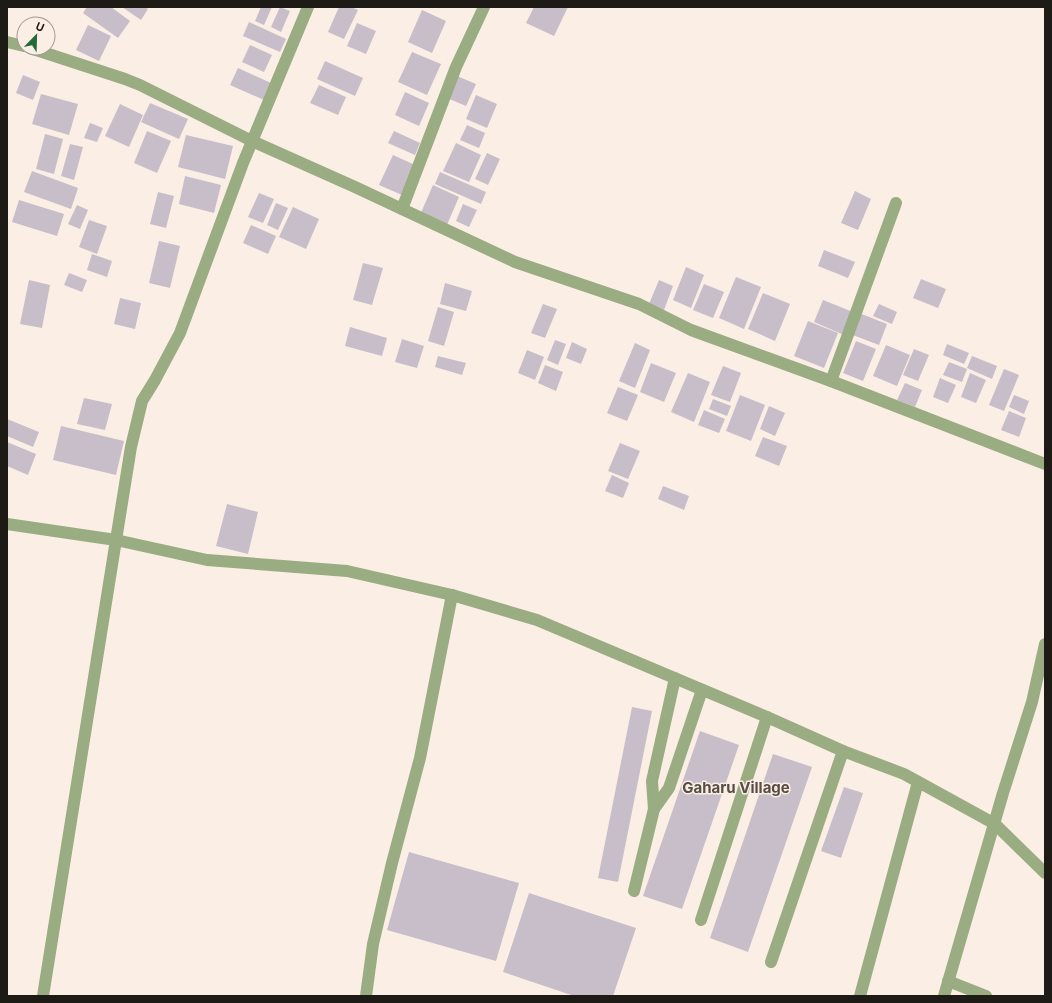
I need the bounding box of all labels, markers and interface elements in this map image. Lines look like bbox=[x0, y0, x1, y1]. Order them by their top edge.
north arrow bbox=[16, 16, 56, 56]
text: U bbox=[33, 19, 46, 35]
district label: Gaharu Village bbox=[682, 778, 790, 797]

